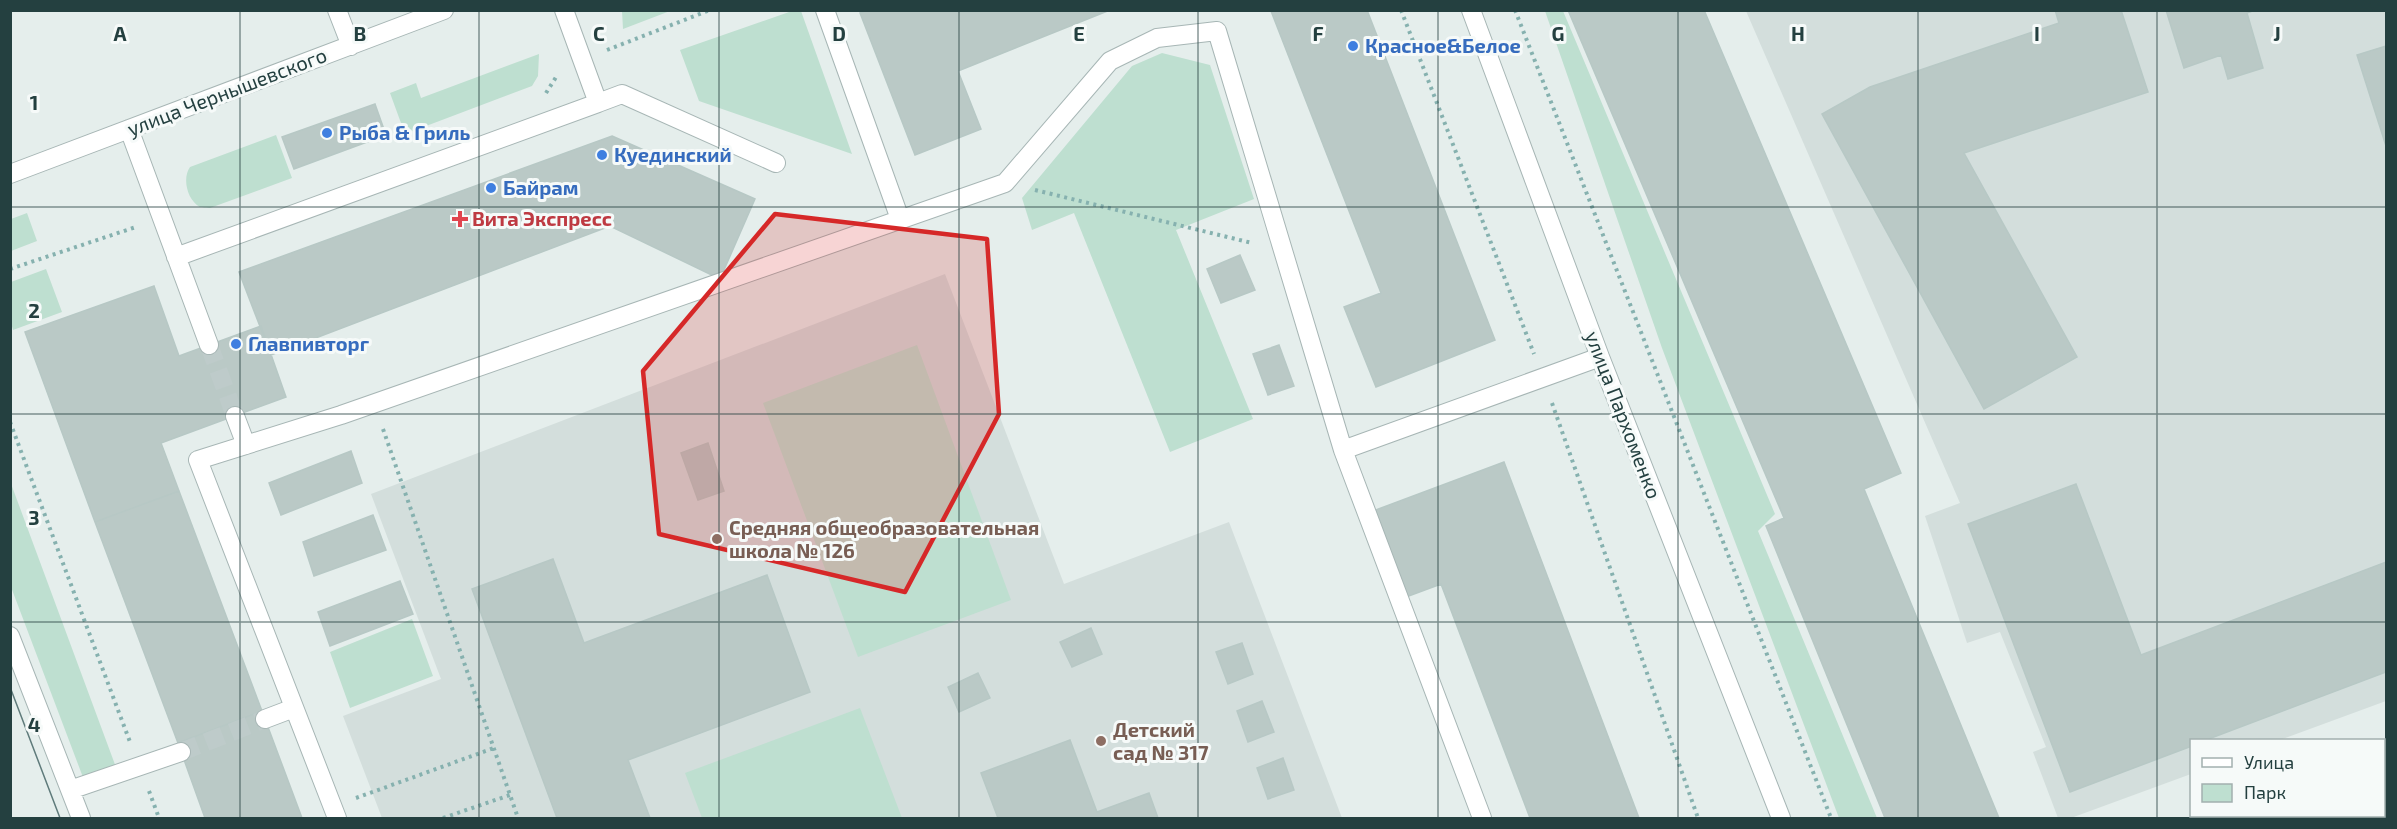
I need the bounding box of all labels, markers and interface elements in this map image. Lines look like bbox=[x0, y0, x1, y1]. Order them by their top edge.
text: A bbox=[113, 21, 127, 45]
text: B bbox=[354, 21, 366, 45]
text: C bbox=[593, 21, 605, 45]
text: D bbox=[832, 21, 846, 45]
text: E bbox=[1073, 21, 1085, 45]
text: F bbox=[1312, 21, 1324, 45]
text: G bbox=[1552, 21, 1564, 45]
text: H bbox=[1791, 21, 1805, 45]
text: I bbox=[2034, 21, 2040, 45]
text: J bbox=[2273, 21, 2281, 45]
place label: Красное&Белое bbox=[1365, 33, 1521, 57]
marker: Красное&Белое bbox=[1346, 39, 1360, 53]
street label: улица Чернышевского bbox=[124, 42, 330, 141]
text: 1 bbox=[30, 90, 38, 114]
place label: Рыба & Гриль bbox=[339, 120, 471, 144]
marker: Рыба & Гриль bbox=[320, 126, 334, 140]
place label: Куединский bbox=[614, 142, 732, 166]
marker: Куединский bbox=[595, 148, 609, 162]
place label: Байрам bbox=[503, 175, 578, 199]
marker: Байрам bbox=[484, 181, 498, 195]
place label: Вита Экспресс bbox=[472, 206, 612, 230]
marker: Вита Экспресс bbox=[453, 212, 467, 226]
text: 2 bbox=[28, 298, 40, 322]
street label: улица Пархоменко bbox=[1580, 327, 1667, 502]
place label: Главпивторг bbox=[248, 331, 370, 355]
marker: Главпивторг bbox=[229, 337, 243, 351]
text: 3 bbox=[28, 505, 40, 529]
place label: Средняя общеобразовательная школа № 126 bbox=[729, 515, 1039, 562]
marker: Средняя общеобразовательная школа № 126 bbox=[710, 532, 724, 546]
text: 4 bbox=[28, 712, 41, 736]
place label: Детский сад № 317 bbox=[1113, 717, 1209, 764]
marker: Детский сад № 317 bbox=[1094, 734, 1108, 748]
legend bbox=[2190, 739, 2385, 817]
text: Улица bbox=[2244, 751, 2294, 773]
text: Парк bbox=[2244, 781, 2286, 803]

